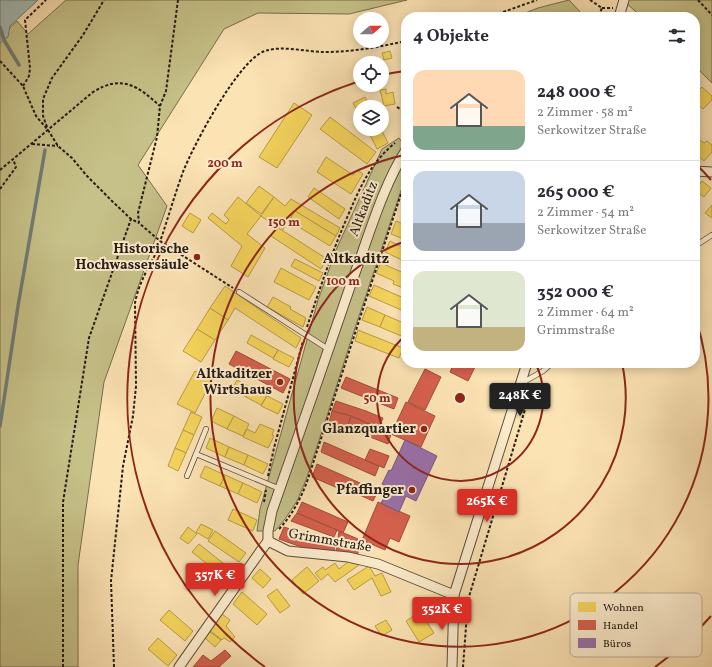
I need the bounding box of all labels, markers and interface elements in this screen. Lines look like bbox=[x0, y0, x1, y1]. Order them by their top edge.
north arrow bbox=[353, 12, 389, 48]
map controls bbox=[353, 12, 389, 136]
text: 4 Objekte bbox=[413, 25, 489, 48]
icon: filters bbox=[666, 25, 688, 47]
button: locate bbox=[353, 56, 389, 92]
text: 248 000 € bbox=[537, 81, 616, 104]
icon: home bbox=[445, 86, 493, 134]
button: layers bbox=[353, 100, 389, 136]
text: 2 Zimmer · 58 m² bbox=[537, 104, 633, 122]
text: Serkowitzer Straße bbox=[537, 122, 646, 140]
text: 200 m bbox=[207, 156, 243, 172]
street label: Altkaditz bbox=[345, 179, 383, 239]
text: 265 000 € bbox=[537, 181, 614, 204]
icon: home bbox=[445, 187, 493, 235]
text: 2 Zimmer · 54 m² bbox=[537, 204, 634, 222]
text: 150 m bbox=[268, 215, 300, 231]
text: Serkowitzer Straße bbox=[537, 222, 646, 240]
place label: Historische Hochwassersäule bbox=[76, 240, 189, 275]
district label: Altkaditz bbox=[323, 249, 390, 270]
marker: Historische Hochwassersäule bbox=[192, 252, 202, 262]
text: 100 m bbox=[326, 274, 360, 290]
text: 352 000 € bbox=[537, 281, 614, 304]
icon: home bbox=[445, 287, 493, 335]
text: 2 Zimmer · 64 m² bbox=[537, 304, 634, 322]
text: Grimmstraße bbox=[537, 322, 615, 340]
place label: Altkaditzer Wirtshaus bbox=[196, 365, 272, 400]
marker: Altkaditzer Wirtshaus bbox=[275, 377, 285, 387]
pin: 248K € bbox=[487, 383, 553, 417]
text: 248K € bbox=[498, 387, 542, 405]
text: 50 m bbox=[363, 391, 391, 407]
centre of rings bbox=[453, 391, 467, 405]
place label: Glanzquartier bbox=[322, 420, 416, 439]
marker: Glanzquartier bbox=[419, 424, 429, 434]
place label: Pfaffinger bbox=[336, 481, 404, 500]
marker: Pfaffinger bbox=[407, 485, 417, 495]
pin: 265K € bbox=[454, 489, 520, 523]
text: 265K € bbox=[466, 493, 508, 511]
street label: Grimmstraße bbox=[287, 524, 373, 558]
pin: 357K € bbox=[182, 563, 248, 597]
text: 357K € bbox=[195, 567, 235, 585]
legend bbox=[570, 593, 702, 657]
pin: 352K € bbox=[409, 597, 475, 631]
text: 352K € bbox=[421, 601, 463, 619]
text: Wohnen bbox=[603, 601, 644, 616]
text: Handel bbox=[603, 619, 638, 634]
text: Büros bbox=[603, 637, 632, 652]

